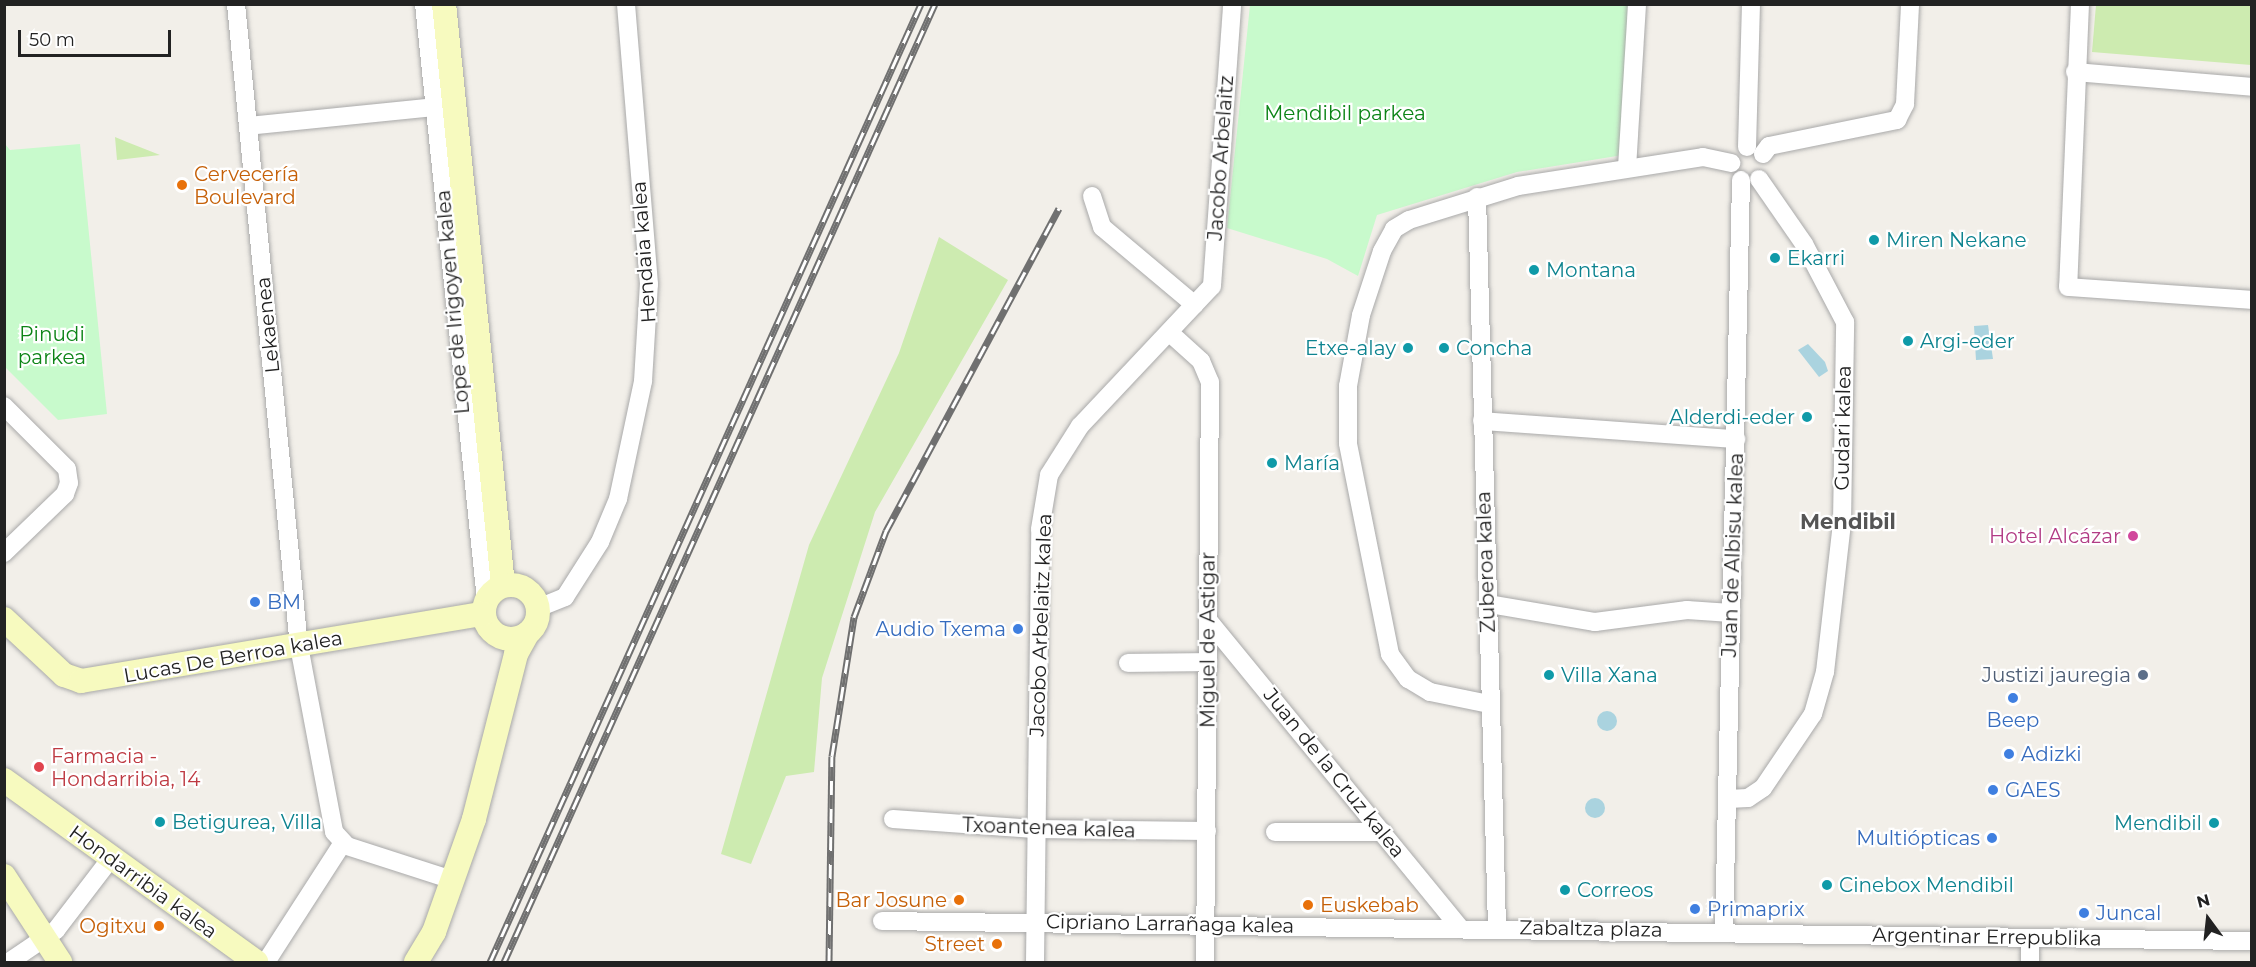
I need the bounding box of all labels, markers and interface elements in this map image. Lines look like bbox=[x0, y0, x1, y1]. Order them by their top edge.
scale bar bbox=[21, 18, 174, 56]
text: 50 m bbox=[29, 29, 75, 51]
street label: Jacobo Arbelaitz bbox=[1203, 75, 1239, 241]
park label: Mendibil parkea bbox=[1264, 101, 1426, 125]
place label: Cervecería Boulevard bbox=[194, 162, 299, 209]
marker: Cervecería Boulevard bbox=[175, 178, 189, 192]
street label: Hendaia kalea bbox=[627, 180, 661, 324]
street label: Lope de Irigoyen kalea bbox=[431, 189, 475, 415]
place label: Miren Nekane bbox=[1886, 228, 2027, 252]
marker: Miren Nekane bbox=[1867, 233, 1881, 247]
place label: Ekarri bbox=[1787, 246, 1845, 270]
marker: Ekarri bbox=[1768, 251, 1782, 265]
place label: Montana bbox=[1546, 258, 1636, 282]
marker: Montana bbox=[1527, 263, 1541, 277]
street label: Lekaenea bbox=[251, 276, 285, 374]
park label: Pinudi parkea bbox=[18, 322, 86, 369]
place label: Argi-eder bbox=[1920, 329, 2015, 353]
marker: Argi-eder bbox=[1901, 334, 1915, 348]
place label: Etxe-alay bbox=[1305, 336, 1396, 360]
place label: Concha bbox=[1456, 336, 1532, 360]
marker: Etxe-alay bbox=[1401, 341, 1415, 355]
marker: Concha bbox=[1437, 341, 1451, 355]
street label: Gudari kalea bbox=[1830, 365, 1856, 491]
place label: Alderdi-eder bbox=[1669, 405, 1795, 429]
marker: Alderdi-eder bbox=[1800, 410, 1814, 424]
place label: María bbox=[1284, 451, 1340, 475]
street label: Juan de Albisu kalea bbox=[1717, 452, 1749, 658]
marker: María bbox=[1265, 456, 1279, 470]
street label: Zuberoa kalea bbox=[1472, 491, 1500, 633]
district label: Mendibil bbox=[1800, 509, 1896, 535]
street label: Jacobo Arbelaitz kalea bbox=[1025, 513, 1057, 737]
place label: Hotel Alcázar bbox=[1989, 524, 2121, 548]
marker: Hotel Alcázar bbox=[2126, 529, 2140, 543]
street label: Miguel de Astigar bbox=[1196, 552, 1220, 728]
place label: BM bbox=[267, 590, 301, 614]
marker: BM bbox=[248, 595, 262, 609]
place label: Audio Txema bbox=[875, 617, 1006, 641]
marker: Audio Txema bbox=[1011, 622, 1025, 636]
street label: Lucas De Berroa kalea bbox=[122, 626, 344, 688]
place label: Villa Xana bbox=[1561, 663, 1658, 687]
place label: Justizi jauregia bbox=[1982, 663, 2131, 687]
marker: Villa Xana bbox=[1542, 668, 1556, 682]
marker: Justizi jauregia bbox=[2136, 668, 2150, 682]
street label: Juan de la Cruz kalea bbox=[1258, 683, 1410, 863]
marker: Beep bbox=[2006, 691, 2020, 705]
place label: Beep bbox=[1987, 708, 2039, 732]
place label: Adizki bbox=[2021, 742, 2082, 766]
place label: Farmacia - Hondarribia, 14 bbox=[51, 744, 200, 791]
marker: Adizki bbox=[2002, 747, 2016, 761]
marker: Farmacia - Hondarribia, 14 bbox=[32, 760, 46, 774]
place label: GAES bbox=[2005, 778, 2060, 802]
marker: GAES bbox=[1986, 783, 2000, 797]
place label: Betigurea, Villa bbox=[172, 810, 322, 834]
place label: Mendibil bbox=[2114, 811, 2202, 835]
street label: Txoantenea kalea bbox=[962, 813, 1136, 843]
marker: Betigurea, Villa bbox=[153, 815, 167, 829]
marker: Mendibil bbox=[2207, 816, 2221, 830]
street label: Hondarribia kalea bbox=[64, 820, 222, 944]
place label: Multiópticas bbox=[1856, 826, 1980, 850]
marker: Multiópticas bbox=[1985, 831, 1999, 845]
place label: Cinebox Mendibil bbox=[1839, 873, 2014, 897]
place label: Correos bbox=[1577, 878, 1653, 902]
marker: Cinebox Mendibil bbox=[1820, 878, 1834, 892]
marker: Correos bbox=[1558, 883, 1572, 897]
place label: Bar Josune bbox=[836, 888, 947, 912]
north arrow bbox=[2178, 889, 2238, 949]
text: N bbox=[2195, 890, 2212, 912]
marker: Bar Josune bbox=[952, 893, 966, 907]
place label: Euskebab bbox=[1320, 893, 1419, 917]
place label: Primaprix bbox=[1707, 897, 1805, 921]
marker: Euskebab bbox=[1301, 898, 1315, 912]
place label: Juncal bbox=[2096, 901, 2161, 925]
marker: Primaprix bbox=[1688, 902, 1702, 916]
marker: Juncal bbox=[2077, 906, 2091, 920]
street label: Cipriano Larrañaga kalea bbox=[1046, 910, 1294, 938]
place label: Ogitxu bbox=[79, 914, 147, 938]
street label: Zabaltza plaza bbox=[1519, 916, 1663, 942]
marker: Ogitxu bbox=[152, 919, 166, 933]
street label: Argentinar Errepublika bbox=[1872, 923, 2102, 951]
place label: Street bbox=[925, 932, 985, 956]
marker: Street bbox=[990, 937, 1004, 951]

